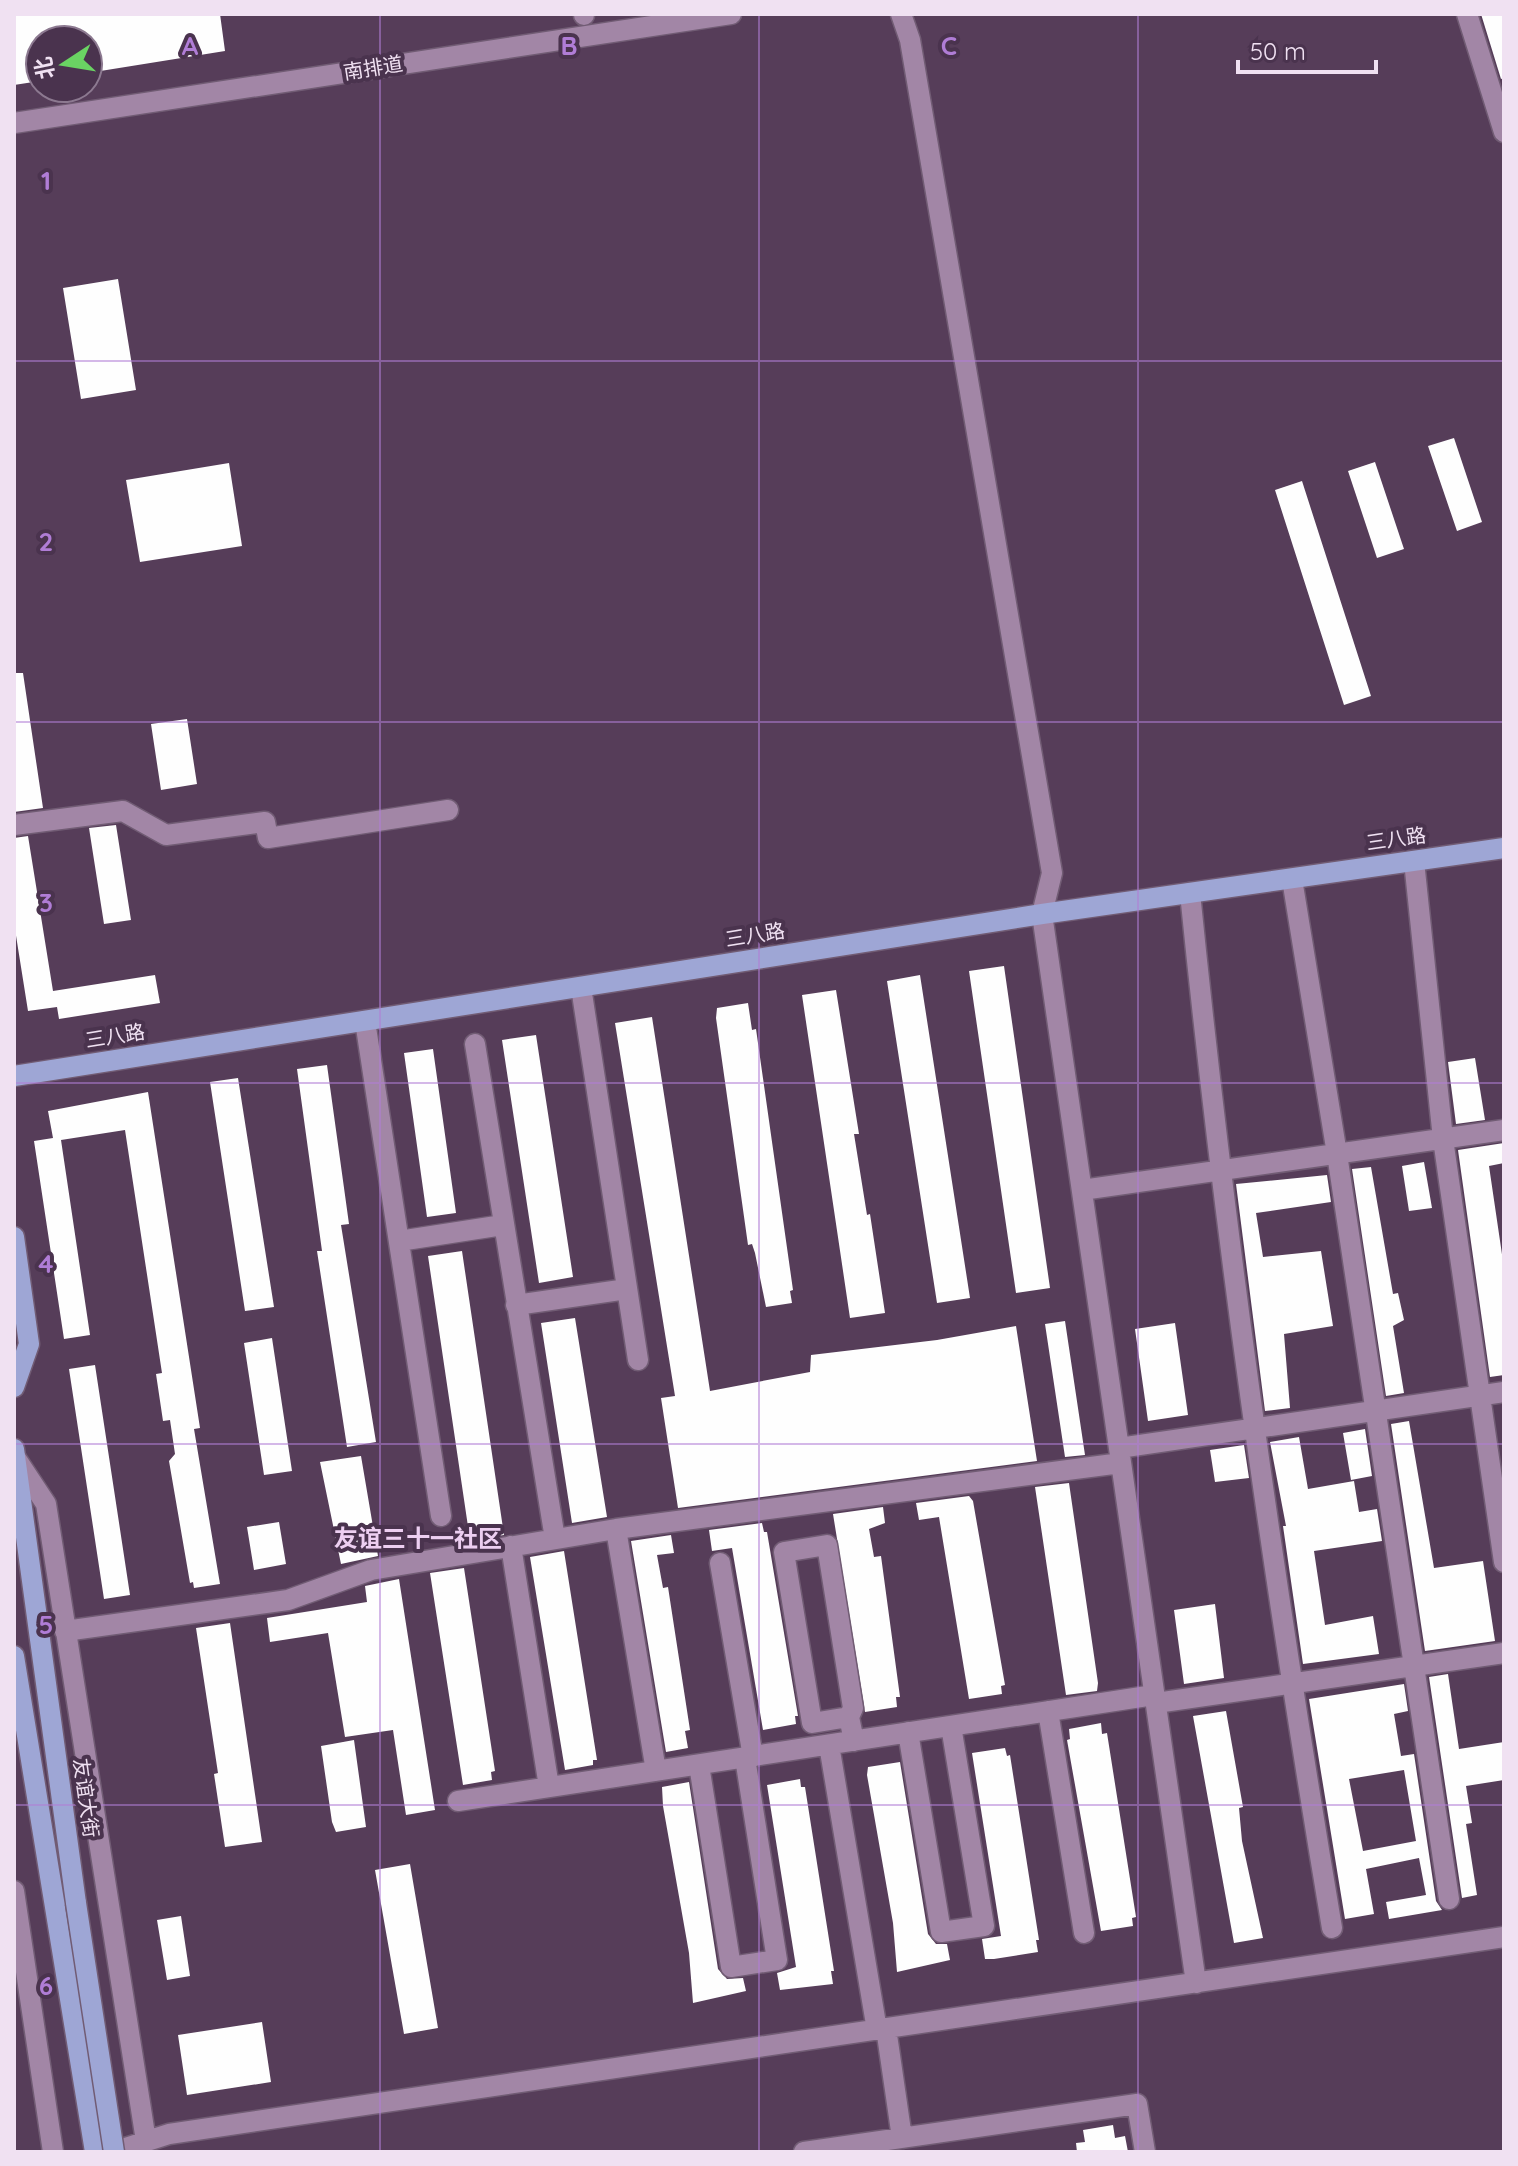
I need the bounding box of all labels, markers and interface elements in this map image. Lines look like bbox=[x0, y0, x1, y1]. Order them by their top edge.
north arrow bbox=[24, 24, 104, 104]
scale bar bbox=[1238, 24, 1376, 74]
text: A bbox=[182, 29, 199, 62]
text: B bbox=[560, 29, 578, 62]
text: C bbox=[941, 29, 957, 62]
text: 50 m bbox=[1250, 36, 1306, 66]
street label: 南排道 bbox=[341, 50, 405, 85]
text: 北 bbox=[28, 54, 60, 82]
text: 1 bbox=[41, 164, 51, 197]
text: 2 bbox=[39, 525, 53, 558]
street label: 三八路 bbox=[1364, 822, 1427, 855]
text: 3 bbox=[39, 886, 53, 919]
street label: 三八路 bbox=[723, 917, 787, 952]
street label: 三八路 bbox=[83, 1018, 147, 1053]
text: 4 bbox=[38, 1247, 54, 1280]
district label: 友谊三十一社区 bbox=[334, 1523, 502, 1553]
text: 5 bbox=[39, 1608, 53, 1641]
street label: 友谊大街 bbox=[69, 1757, 104, 1839]
text: 6 bbox=[39, 1969, 53, 2002]

